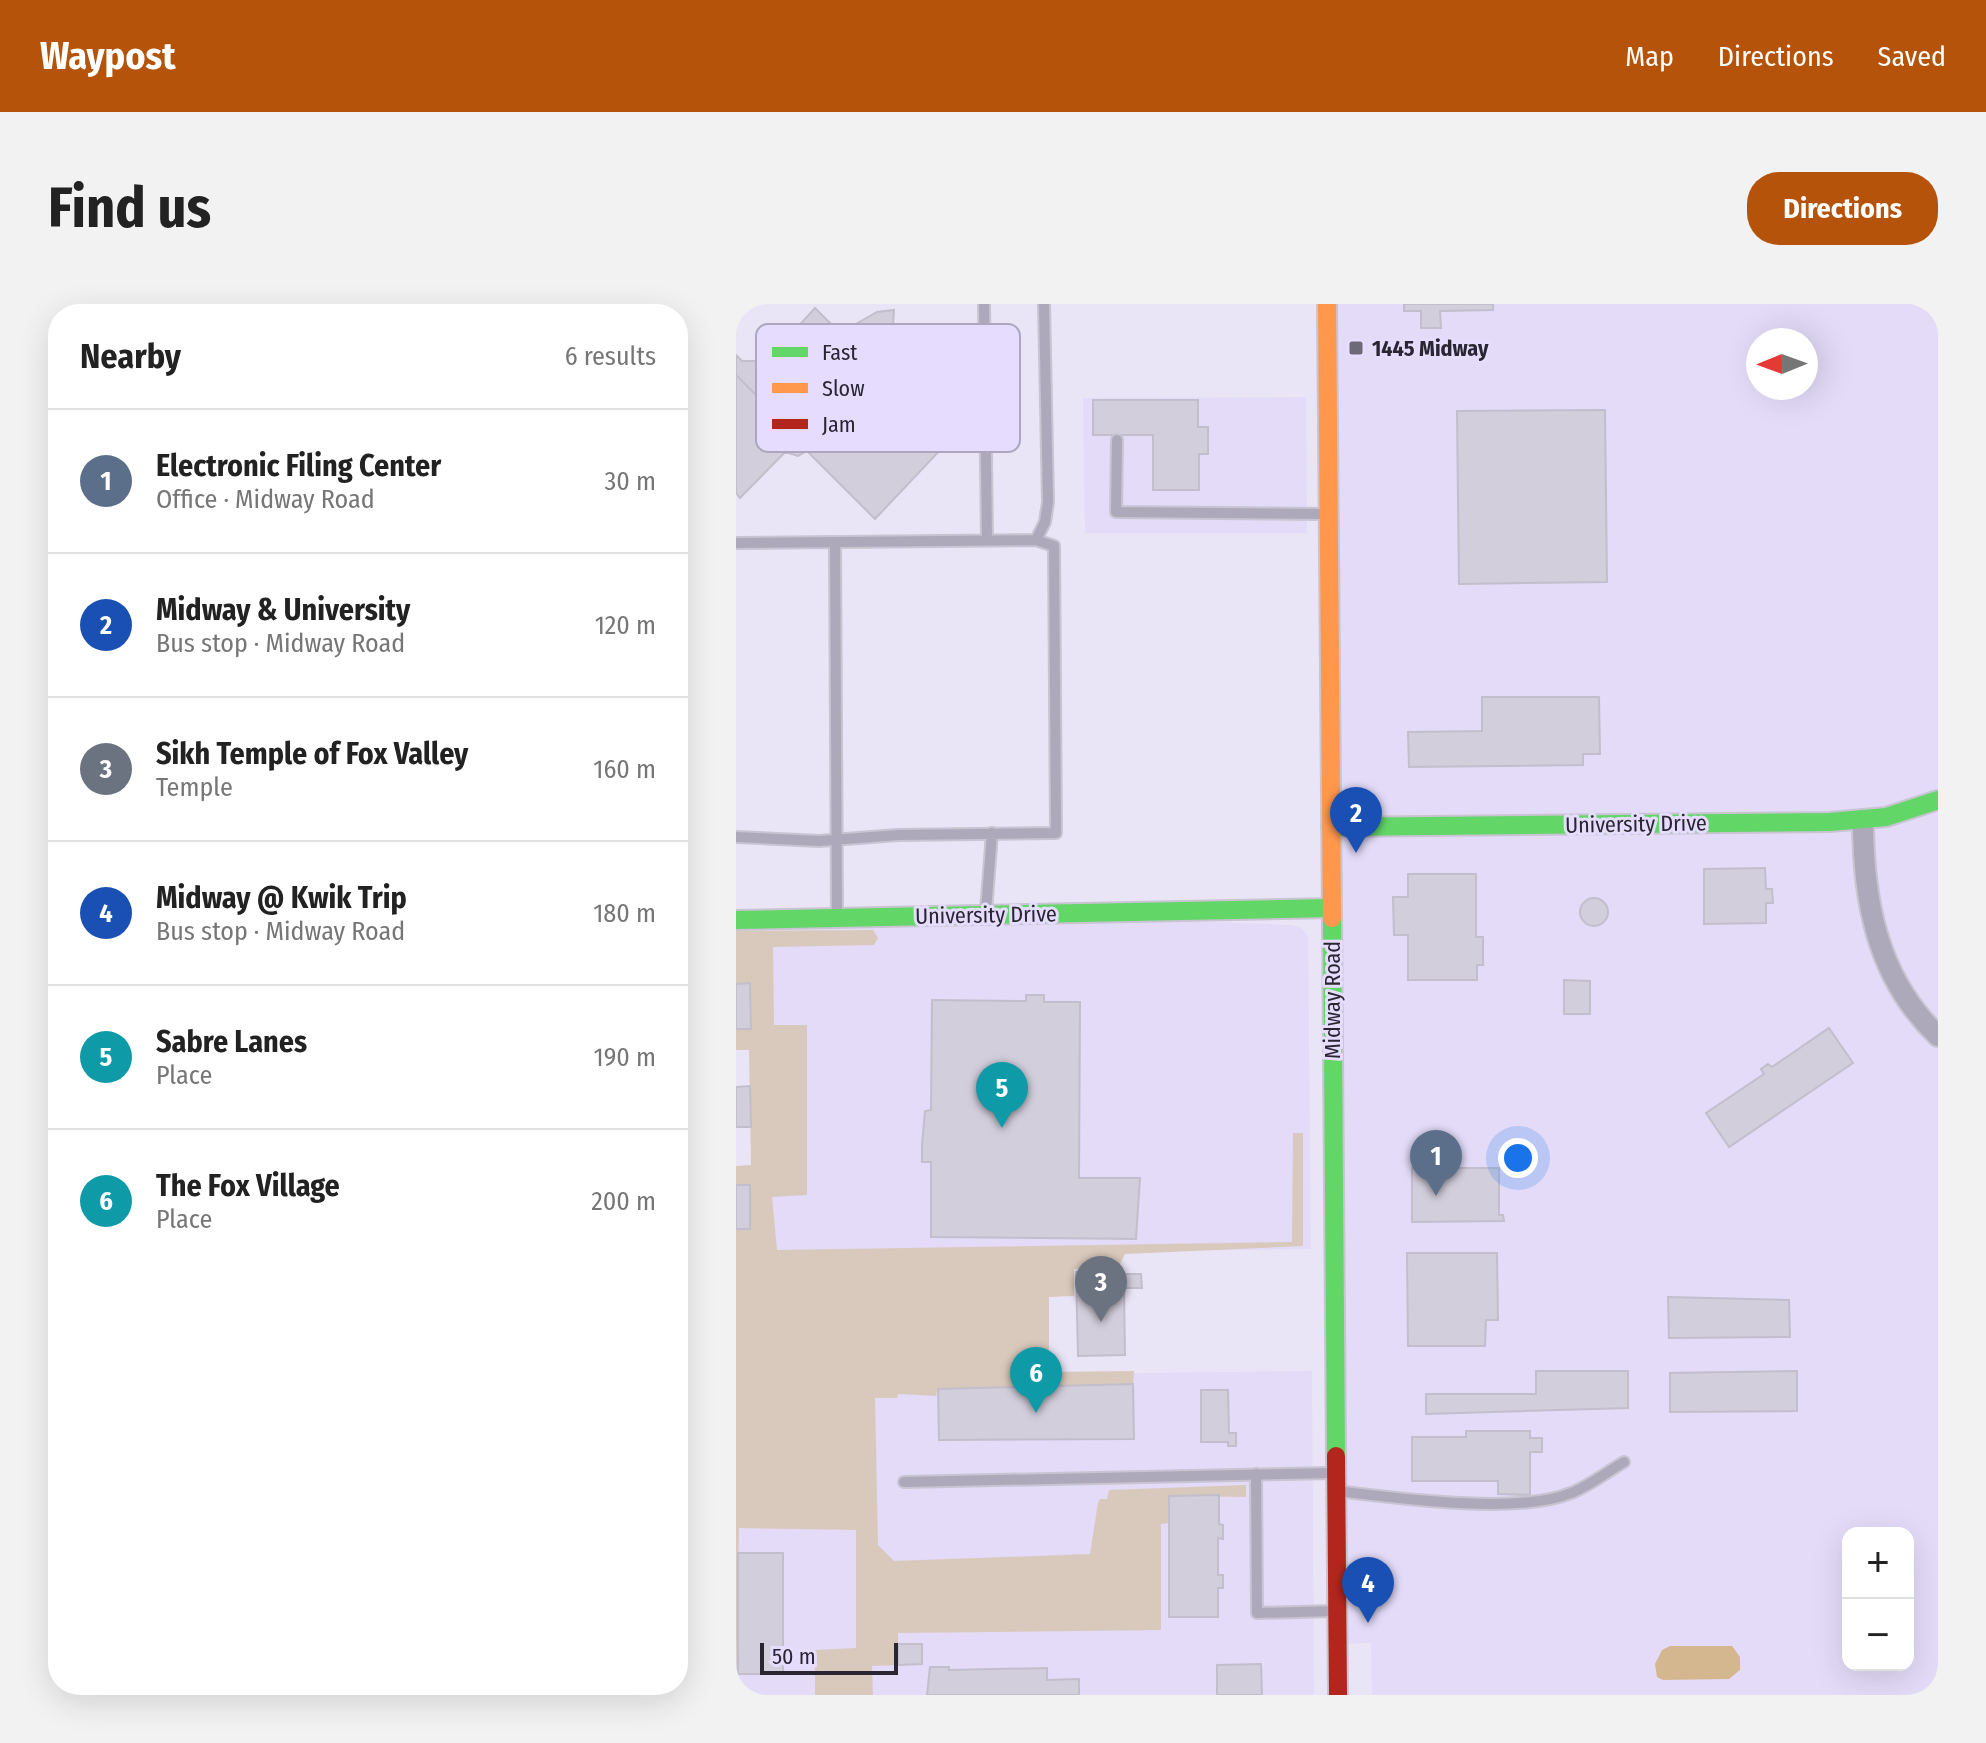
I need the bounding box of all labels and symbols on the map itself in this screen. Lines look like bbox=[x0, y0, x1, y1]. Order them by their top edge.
legend bbox=[756, 324, 1020, 452]
north arrow bbox=[1746, 328, 1818, 400]
place label: 1445 Midway bbox=[1372, 335, 1489, 362]
text: Fast bbox=[822, 339, 858, 366]
marker: 1445 Midway bbox=[1347, 339, 1365, 357]
text: Slow bbox=[822, 375, 865, 402]
text: Jam bbox=[822, 411, 856, 438]
pin: 2 bbox=[1330, 787, 1382, 853]
street label: University Drive bbox=[1565, 809, 1707, 839]
street label: University Drive bbox=[915, 900, 1057, 930]
street label: Midway Road bbox=[1319, 941, 1346, 1059]
pin: 5 bbox=[976, 1062, 1028, 1128]
pin: 1 bbox=[1410, 1130, 1462, 1196]
your location bbox=[1498, 1138, 1538, 1178]
pin: 3 bbox=[1075, 1256, 1127, 1322]
pin: 6 bbox=[1010, 1347, 1062, 1413]
pin: 4 bbox=[1342, 1557, 1394, 1623]
scale bar bbox=[760, 1639, 898, 1675]

